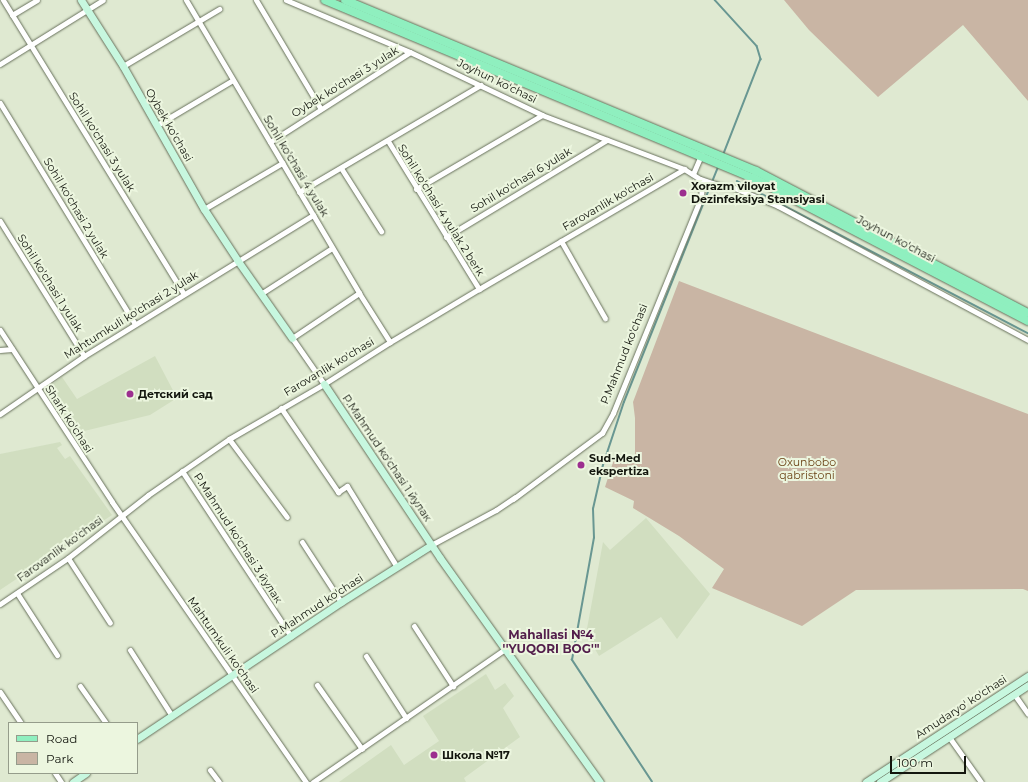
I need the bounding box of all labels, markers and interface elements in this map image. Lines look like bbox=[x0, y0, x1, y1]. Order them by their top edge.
street label: Oybek ko'chasi 3 yulak bbox=[289, 44, 401, 120]
street label: Joyhun ko'chasi bbox=[455, 56, 539, 106]
street label: Oybek ko'chasi bbox=[143, 86, 195, 164]
street label: Sohil ko'chasi 3 yulak bbox=[66, 90, 138, 194]
street label: Sohil ko'chasi 4 yulak bbox=[261, 113, 331, 219]
street label: Sohil ko'chasi 4 yulak 2 berk bbox=[395, 142, 487, 278]
street label: Sohil ko'chasi 6 yulak bbox=[468, 145, 574, 215]
street label: Sohil ko'chasi 2 yulak bbox=[41, 155, 111, 261]
street label: Farovanlik ko'chasi bbox=[560, 171, 656, 233]
place label: Xorazm viloyat Dezinfeksiya Stansiyasi bbox=[691, 180, 825, 206]
marker: Xorazm viloyat Dezinfeksiya Stansiyasi bbox=[678, 188, 688, 198]
street label: Joyhun ko'chasi bbox=[855, 213, 937, 265]
street label: Sohil ko'chasi 1 yulak bbox=[15, 232, 85, 334]
street label: Mahtumkuli ko'chasi 2 yulak bbox=[62, 268, 200, 362]
street label: P.Mahmud ko'chasi bbox=[598, 302, 650, 406]
street label: Farovanlik ko'chasi bbox=[282, 335, 376, 399]
street label: Shark ko'chasi bbox=[42, 383, 96, 455]
place label: Детский сад bbox=[138, 387, 213, 401]
marker: Детский сад bbox=[125, 389, 135, 399]
street label: P.Mahmud ko'chasi 1 йулак bbox=[340, 392, 434, 524]
place label: Sud-Med ekspertiza bbox=[589, 452, 649, 478]
park label: Oxunbobo qabristoni bbox=[778, 456, 836, 482]
marker: Sud-Med ekspertiza bbox=[576, 460, 586, 470]
street label: P.Mahmud ko'chasi 3 йулак bbox=[191, 470, 285, 606]
street label: Farovanlik ko'chasi bbox=[15, 513, 105, 585]
street label: P.Mahmud ko'chasi bbox=[268, 571, 366, 641]
street label: Mahtumkuli ko'chasi bbox=[185, 594, 261, 696]
district label: Mahallasi №4 ''YUQORI BOG'" bbox=[502, 628, 600, 656]
street label: Amudaryo' ko'chasi bbox=[913, 672, 1009, 742]
legend bbox=[8, 722, 138, 774]
text: Road bbox=[46, 731, 77, 746]
place label: Школа №17 bbox=[442, 748, 510, 762]
scale bar bbox=[892, 748, 968, 774]
marker: Школа №17 bbox=[429, 750, 439, 760]
text: Park bbox=[46, 751, 73, 766]
text: 100 m bbox=[897, 755, 933, 770]

